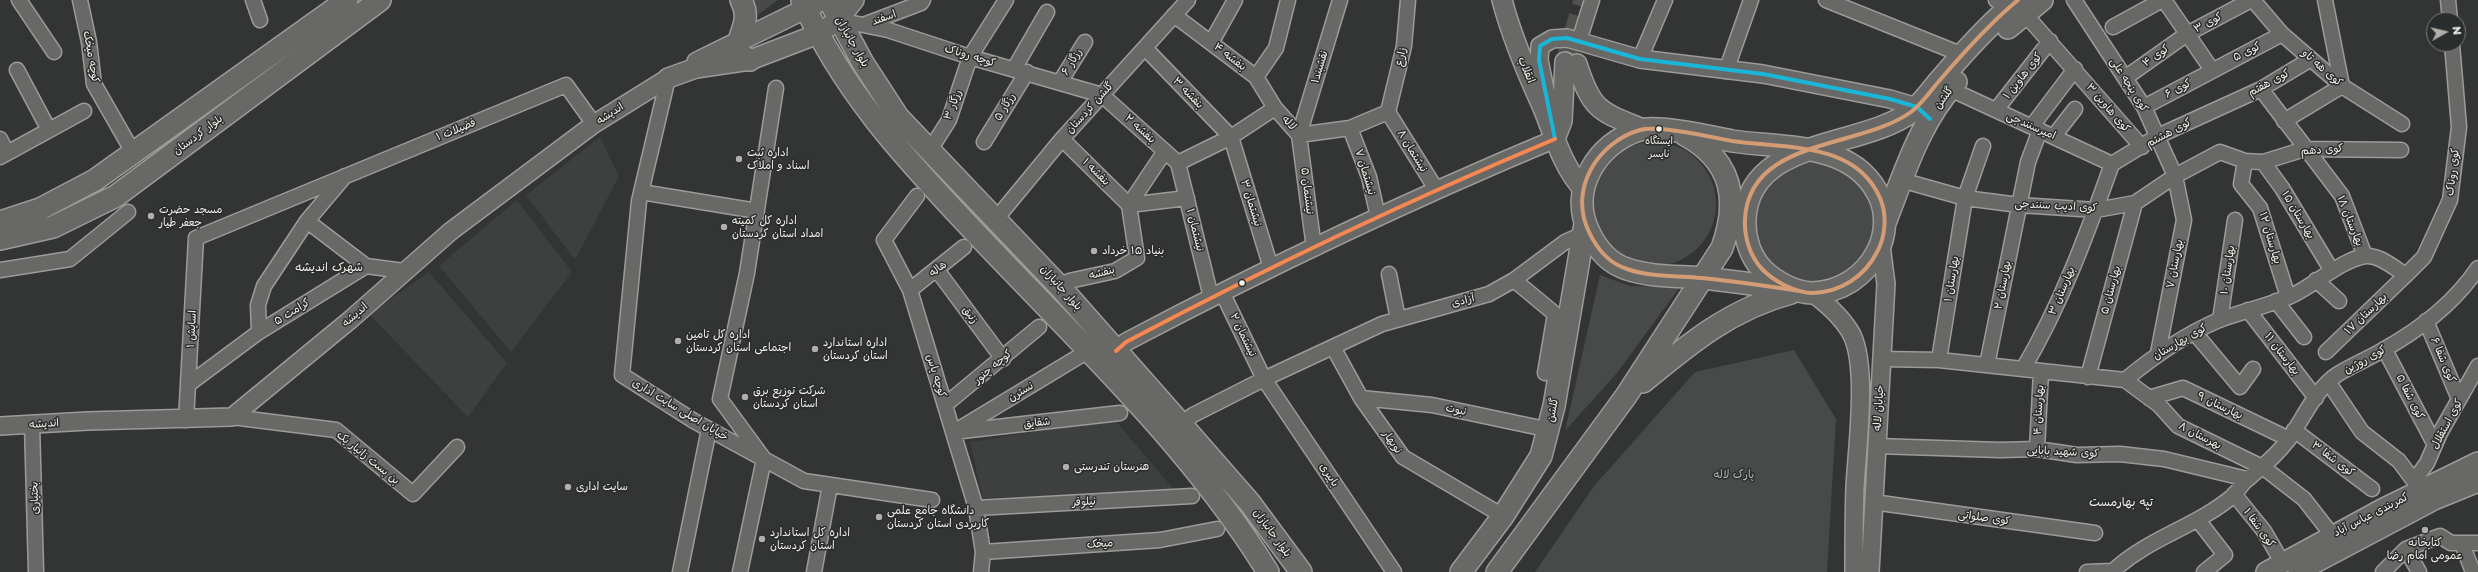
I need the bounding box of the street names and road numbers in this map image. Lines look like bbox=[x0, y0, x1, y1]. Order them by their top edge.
street label: اسفند bbox=[870, 8, 898, 28]
street label: کوی ۳ bbox=[2191, 10, 2225, 36]
street label: بلوار جانبازان bbox=[832, 14, 872, 70]
street label: کوچه میخک bbox=[80, 30, 102, 84]
street label: کوی ۵ bbox=[2231, 39, 2263, 65]
street label: بنفشه ۴ bbox=[1211, 40, 1249, 74]
street label: کوچه روناک bbox=[943, 42, 997, 70]
street label: کوی ۴ bbox=[2140, 42, 2172, 70]
street label: رزگار ۶ bbox=[1059, 46, 1085, 78]
street label: زارع bbox=[1393, 46, 1409, 68]
street label: کوی هه تاو bbox=[2299, 47, 2345, 89]
street label: نقشبند۱ bbox=[1309, 49, 1331, 85]
street label: کوی هاوین ۱ bbox=[2001, 50, 2045, 102]
street label: انقلاب bbox=[1515, 55, 1537, 85]
street label: کوی پنجه علی bbox=[2107, 55, 2151, 115]
street label: کوی هفتم bbox=[2246, 67, 2292, 99]
street label: بنفشه ۳ bbox=[1170, 74, 1206, 112]
street label: کوی ۶ bbox=[2162, 77, 2194, 101]
street label: گلشن کردستان bbox=[1063, 80, 1117, 136]
street label: کوی هاوین ۳ bbox=[2083, 81, 2133, 135]
street label: گلشن bbox=[1931, 84, 1957, 112]
street label: رزگار ۳ bbox=[941, 88, 965, 122]
street label: رزگار ۵ bbox=[992, 91, 1018, 123]
street label: اندیشه bbox=[594, 100, 626, 128]
street label: امیرسنندجی bbox=[2004, 109, 2058, 143]
street label: بلوار کردستان bbox=[171, 112, 225, 158]
street label: بنفشه ۲ bbox=[1122, 112, 1158, 146]
street label: لاله bbox=[1279, 113, 1299, 133]
street label: فضیلات ۱ bbox=[434, 116, 478, 144]
street label: کوی هشتم bbox=[2144, 116, 2194, 150]
street label: نیشتمان ۸ bbox=[1394, 127, 1430, 175]
street label: کوی دهم bbox=[2300, 142, 2344, 158]
street label: نیشتمان ۷ bbox=[1352, 147, 1378, 197]
street label: کوی روناک bbox=[2444, 147, 2462, 197]
street label: بنفشه ۱ bbox=[1079, 155, 1113, 189]
street label: نیشتمان ۵ bbox=[1298, 167, 1316, 215]
street label: نیشتمان ۳ bbox=[1238, 178, 1264, 228]
street label: بهارستان ۱۵ bbox=[2278, 189, 2318, 241]
street label: بهارستان ۱۸ bbox=[2334, 194, 2366, 248]
street label: کوی ادیب سنندجی bbox=[2014, 197, 2098, 215]
street label: نیشتمان ۱ bbox=[1183, 207, 1207, 253]
street label: بهارستان ۱۲ bbox=[2256, 210, 2284, 266]
street label: بهارستان ۷ bbox=[2164, 238, 2186, 290]
street label: بهارستان ۱۰ bbox=[2218, 244, 2238, 296]
street label: بهارستان ۱ bbox=[1942, 255, 1962, 303]
street label: هاله bbox=[927, 258, 949, 280]
street label: بهارستان ۲ bbox=[1992, 259, 2014, 311]
street label: بلوار جانبازان bbox=[1037, 263, 1085, 313]
street label: بنفشه bbox=[1088, 263, 1116, 283]
street label: بهارستان ۵ bbox=[2098, 264, 2124, 316]
street label: بهارستان ۳ bbox=[2046, 265, 2078, 317]
street label: بهارستان ۱۷ bbox=[2342, 291, 2390, 337]
street label: آزادی bbox=[1450, 292, 1476, 310]
street label: کرامت ۵ bbox=[272, 296, 312, 328]
street label: اندیشه bbox=[339, 300, 371, 330]
street label: زنبق bbox=[959, 304, 981, 326]
street label: اسایش ۱ bbox=[184, 310, 200, 348]
street label: ۲ نیشتمان bbox=[1227, 311, 1259, 359]
street label: کوی بهارستان bbox=[2151, 321, 2209, 363]
street label: بهارستان ۱۱ bbox=[2261, 330, 2303, 378]
street label: کوی شفا ۶ bbox=[2428, 335, 2458, 385]
street label: کوی روژین bbox=[2342, 343, 2388, 377]
street label: کوچه چنور bbox=[971, 347, 1015, 387]
street label: کوچه یاس bbox=[923, 353, 949, 399]
street label: کوی شفا ۵ bbox=[2393, 372, 2427, 422]
street label: خیابان اصلی سایت اداری bbox=[630, 376, 730, 444]
street label: نسترن bbox=[1006, 379, 1036, 405]
street label: خیابان لاله bbox=[1871, 384, 1887, 432]
street label: بهارستان ۴ bbox=[2031, 384, 2047, 436]
street label: بهارستان ۹ bbox=[2195, 390, 2245, 422]
street label: گلشن bbox=[1544, 397, 1562, 423]
street label: کوی استقلال bbox=[2428, 397, 2466, 451]
street label: نبوت bbox=[1444, 401, 1468, 419]
street label: شقایق bbox=[1023, 415, 1051, 431]
street label: اندیشه bbox=[28, 416, 60, 432]
street label: بهرستان ۸ bbox=[2176, 420, 2224, 452]
street label: نوبهار bbox=[1379, 428, 1405, 456]
street label: بن بست زانیار یک bbox=[334, 429, 402, 487]
street label: کوی شفا ۳ bbox=[2309, 439, 2357, 479]
street label: کوی شهید بابایی bbox=[2027, 444, 2099, 460]
street label: باپیری bbox=[1316, 461, 1342, 489]
street label: بختیاری bbox=[28, 481, 42, 515]
street label: کمربندی عباس آباد bbox=[2331, 490, 2411, 540]
street label: نیلوفر bbox=[1072, 495, 1096, 509]
street label: بلوار جانبازان bbox=[1250, 506, 1294, 560]
street label: کوی شفا ۱ bbox=[2240, 506, 2278, 550]
street label: کوی صلواتی bbox=[1957, 508, 2011, 528]
street label: میخک bbox=[1086, 536, 1114, 552]

